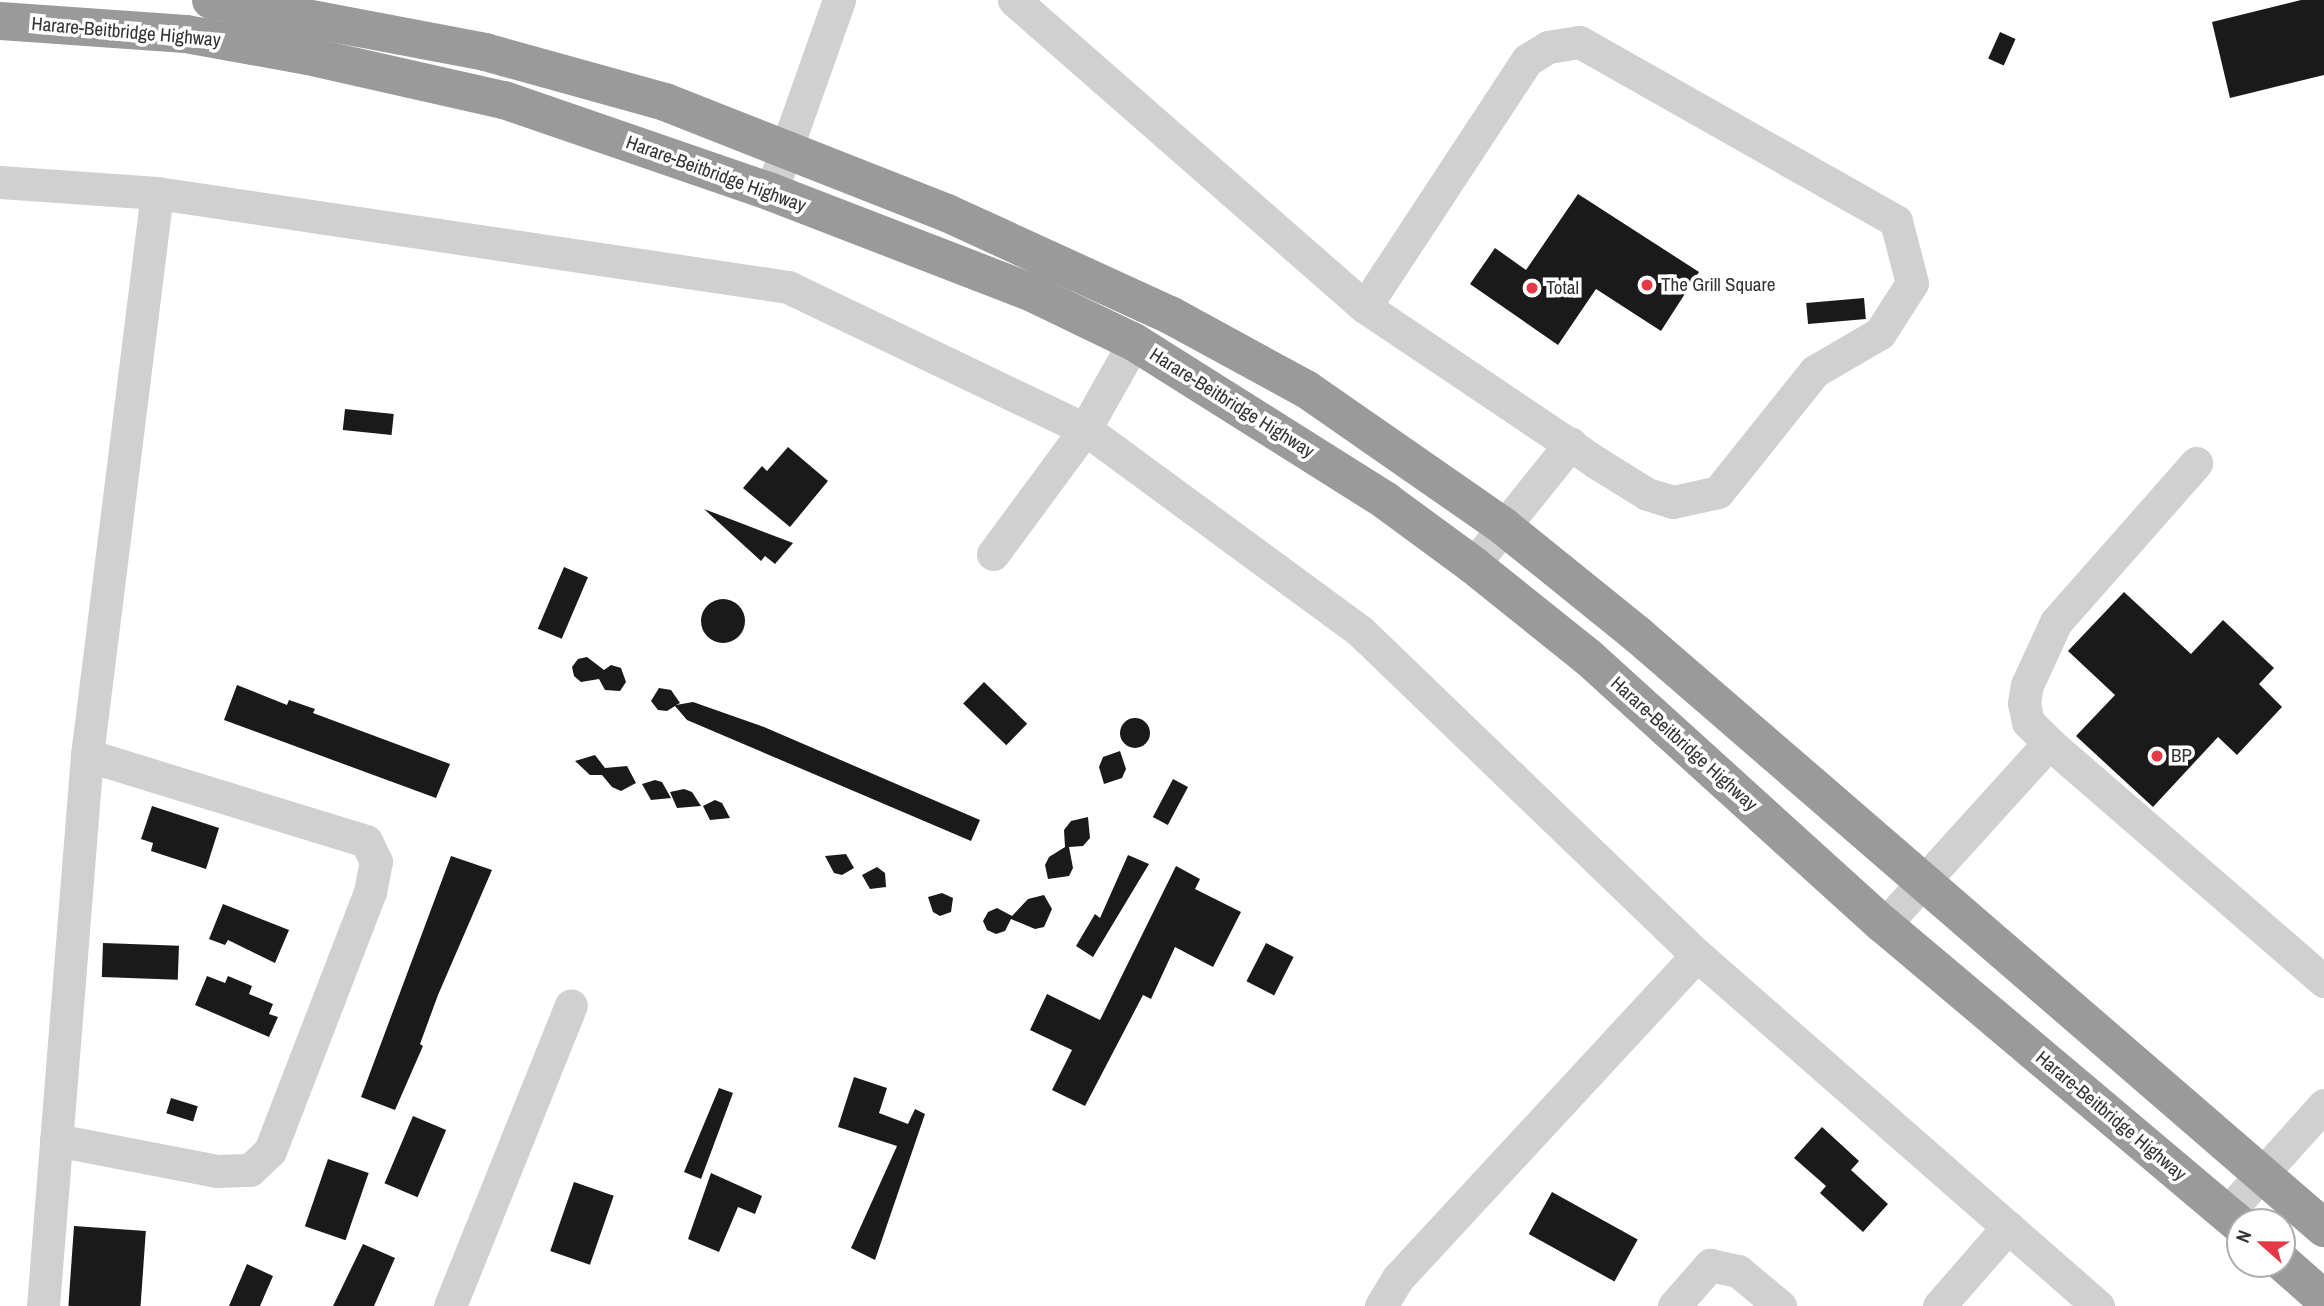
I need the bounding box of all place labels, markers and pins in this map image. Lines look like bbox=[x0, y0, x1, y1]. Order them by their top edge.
place label: The Grill Square bbox=[1661, 274, 1775, 296]
place label: Total bbox=[1546, 277, 1579, 299]
marker: The Grill Square bbox=[1639, 277, 1655, 293]
marker: Total bbox=[1524, 280, 1540, 296]
place label: BP bbox=[2171, 745, 2192, 767]
marker: BP bbox=[2149, 748, 2165, 764]

